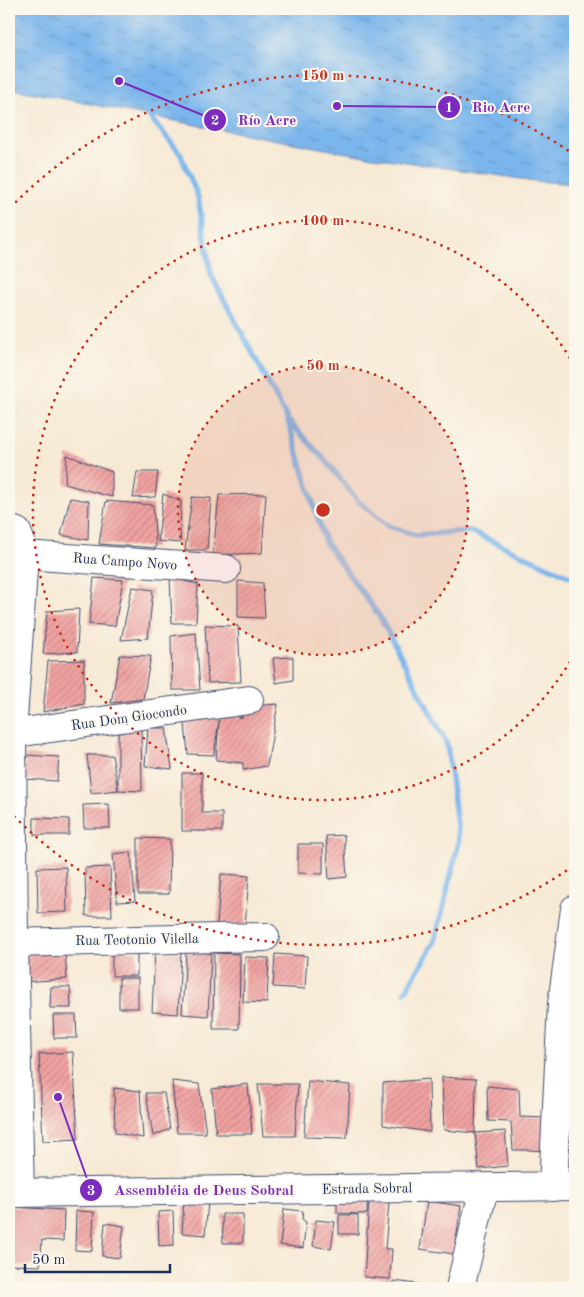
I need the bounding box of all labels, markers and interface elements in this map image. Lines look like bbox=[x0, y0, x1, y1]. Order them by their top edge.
text: 150 m bbox=[302, 69, 344, 84]
callout: Rio Acre bbox=[436, 92, 540, 122]
text: 1 bbox=[445, 101, 453, 116]
text: Rio Acre bbox=[472, 101, 530, 116]
callout: Río Acre bbox=[203, 105, 306, 135]
text: 2 bbox=[211, 114, 219, 129]
text: Río Acre bbox=[238, 114, 296, 129]
text: 100 m bbox=[302, 214, 344, 229]
text: 50 m bbox=[306, 359, 340, 374]
centre of rings bbox=[314, 501, 332, 519]
street label: Rua Campo Novo bbox=[72, 551, 178, 573]
street label: Rua Dom Giocondo bbox=[70, 703, 188, 733]
street label: Rua Teotonio Vilella bbox=[75, 932, 199, 948]
callout: Assembléia de Deus Sobral bbox=[79, 1175, 304, 1205]
street label: Estrada Sobral bbox=[322, 1181, 413, 1197]
text: 3 bbox=[87, 1184, 95, 1199]
text: Assembléia de Deus Sobral bbox=[114, 1184, 294, 1199]
scale bar bbox=[25, 1242, 170, 1274]
text: 50 m bbox=[32, 1253, 66, 1268]

